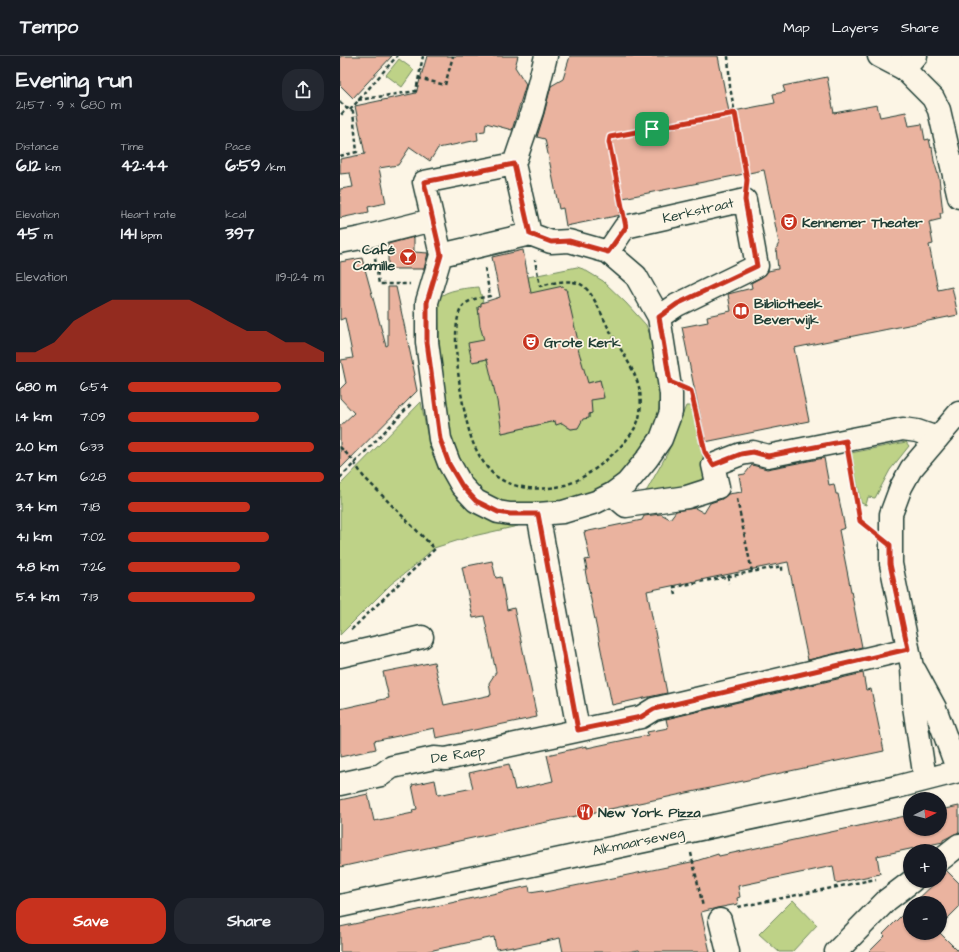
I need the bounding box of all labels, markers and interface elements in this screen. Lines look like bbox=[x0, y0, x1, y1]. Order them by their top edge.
text: Tempo bbox=[20, 14, 78, 41]
text: Map bbox=[783, 18, 810, 38]
text: Layers bbox=[832, 18, 879, 38]
text: Share bbox=[901, 18, 939, 38]
text: Evening run bbox=[16, 65, 132, 96]
button: share bbox=[282, 69, 324, 111]
text: 21:57 · 9 × 680 m bbox=[16, 96, 121, 114]
pin bbox=[635, 112, 669, 146]
icon: arrive bbox=[641, 118, 663, 140]
text: Distance bbox=[16, 139, 59, 154]
text: Time bbox=[121, 139, 144, 154]
text: Pace bbox=[225, 139, 251, 154]
text: 6.12 bbox=[16, 154, 41, 178]
text: 42:44 bbox=[121, 154, 168, 178]
text: 6:59 bbox=[225, 154, 261, 178]
text: km bbox=[41, 160, 61, 175]
text: /km bbox=[261, 160, 285, 175]
street label: Kerkstraat bbox=[661, 193, 736, 229]
text: Elevation bbox=[16, 207, 59, 222]
text: Heart rate bbox=[121, 207, 176, 222]
text: kcal bbox=[225, 207, 246, 222]
theatre icon: Kennemer Theater bbox=[779, 212, 799, 232]
place label: Kennemer Theater bbox=[802, 213, 923, 233]
text: 45 bbox=[16, 222, 40, 246]
text: 141 bbox=[121, 222, 137, 246]
text: 397 bbox=[225, 222, 254, 246]
text: m bbox=[40, 228, 53, 243]
text: bpm bbox=[137, 228, 162, 243]
place label: Café Camille bbox=[353, 240, 395, 276]
bar icon: Café Camille bbox=[398, 247, 418, 267]
text: Elevation bbox=[16, 268, 67, 286]
text: 119–124 m bbox=[276, 268, 324, 286]
place label: Bibliotheek Beverwijk bbox=[754, 294, 823, 330]
library icon: Bibliotheek Beverwijk bbox=[731, 301, 751, 321]
theatre icon: Grote Kerk bbox=[521, 332, 541, 352]
place label: Grote Kerk bbox=[544, 333, 621, 353]
text: 680 m bbox=[16, 378, 56, 396]
text: 6:54 bbox=[80, 378, 108, 396]
text: 1.4 km bbox=[16, 408, 52, 426]
text: 7:09 bbox=[80, 408, 106, 426]
text: 2.0 km bbox=[16, 438, 57, 456]
text: 6:33 bbox=[80, 438, 104, 456]
text: 2.7 km bbox=[16, 468, 57, 486]
text: 6:28 bbox=[80, 468, 106, 486]
text: 3.4 km bbox=[16, 498, 57, 516]
text: 7:18 bbox=[80, 498, 100, 516]
text: 4.1 km bbox=[16, 528, 52, 546]
text: 7:02 bbox=[80, 528, 106, 546]
text: 4.8 km bbox=[16, 558, 58, 576]
text: 7:26 bbox=[80, 558, 106, 576]
text: 5.4 km bbox=[16, 588, 59, 606]
text: 7:13 bbox=[80, 588, 98, 606]
street label: De Raep bbox=[430, 741, 487, 769]
north arrow bbox=[903, 792, 947, 836]
map controls bbox=[903, 792, 947, 940]
restaurant icon: New York Pizza bbox=[575, 802, 595, 822]
place label: New York Pizza bbox=[598, 803, 701, 823]
street label: Alkmaarseweg bbox=[590, 822, 686, 861]
button: + bbox=[903, 844, 947, 888]
button: − bbox=[903, 896, 947, 940]
button: Save bbox=[16, 898, 166, 944]
button: Share bbox=[174, 898, 324, 944]

